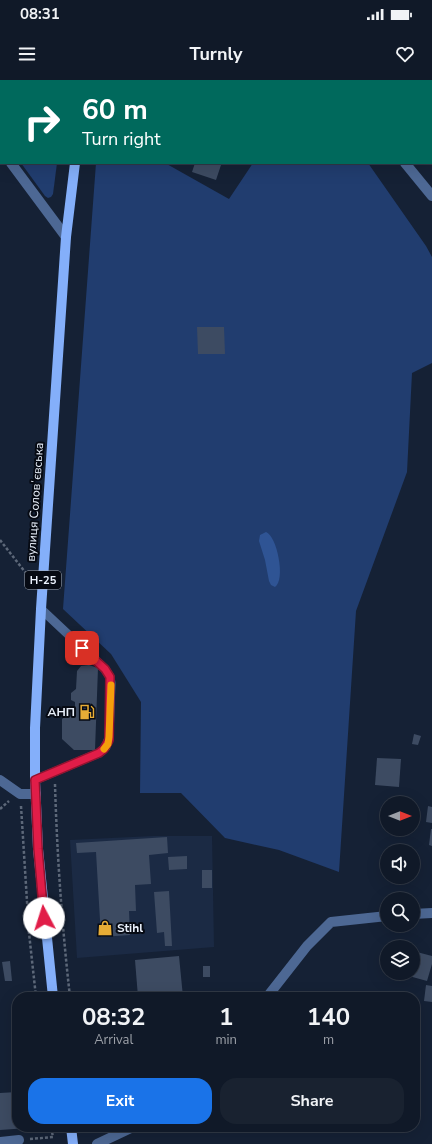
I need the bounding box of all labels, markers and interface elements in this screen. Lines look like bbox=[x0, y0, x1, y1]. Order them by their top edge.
text: 08:31 bbox=[20, 4, 60, 24]
text: Turnly bbox=[190, 42, 242, 66]
icon: menu bbox=[16, 43, 38, 65]
icon: heart bbox=[394, 43, 416, 65]
text: 60 m bbox=[82, 91, 148, 129]
icon: right bbox=[16, 96, 68, 148]
text: Turn right bbox=[82, 127, 161, 151]
street label: вулиця Соловʼєвська bbox=[23, 442, 47, 562]
road number: Н-25 bbox=[25, 571, 61, 589]
pin bbox=[65, 631, 99, 665]
icon: arrive bbox=[71, 637, 93, 659]
fuel station icon: АНП bbox=[78, 703, 96, 721]
place label: АНП bbox=[48, 704, 75, 720]
north arrow bbox=[380, 796, 420, 836]
map controls bbox=[380, 796, 420, 980]
button: sound bbox=[380, 844, 420, 884]
button: search bbox=[380, 892, 420, 932]
position arrow bbox=[23, 897, 65, 939]
shop icon: Stihl bbox=[96, 919, 114, 937]
place label: Stihl bbox=[117, 920, 143, 936]
button: layers bbox=[380, 940, 420, 980]
text: 08:32 bbox=[82, 1001, 145, 1033]
text: 1 bbox=[219, 1001, 233, 1033]
text: 140 bbox=[307, 1001, 350, 1033]
text: Arrival bbox=[94, 1031, 133, 1049]
text: min bbox=[215, 1031, 237, 1049]
text: m bbox=[323, 1031, 334, 1049]
button: Exit bbox=[28, 1078, 212, 1124]
button: Share bbox=[220, 1078, 404, 1124]

